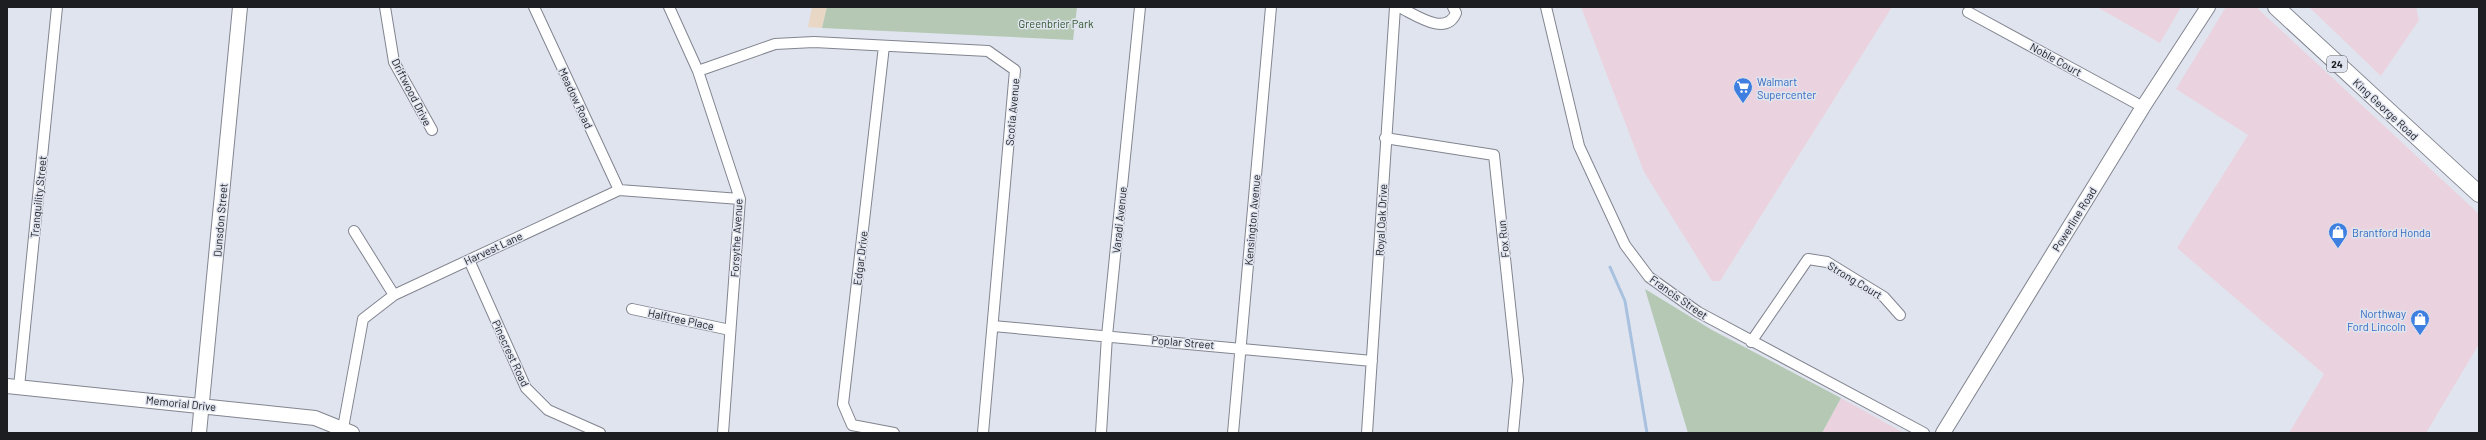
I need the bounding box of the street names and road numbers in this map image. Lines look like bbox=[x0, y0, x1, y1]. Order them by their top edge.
street label: Noble Court bbox=[2028, 40, 2084, 78]
street label: Driftwood Drive bbox=[389, 56, 435, 128]
road number: 24 bbox=[2327, 56, 2347, 72]
street label: Meadow Road bbox=[556, 66, 596, 130]
street label: King George Road bbox=[2351, 76, 2421, 142]
street label: Scotia Avenue bbox=[1003, 78, 1021, 146]
street label: Tranquility Street bbox=[27, 155, 49, 239]
street label: Kensington Avenue bbox=[1242, 174, 1262, 266]
street label: Dunsdon Street bbox=[210, 183, 230, 257]
street label: Royal Oak Drive bbox=[1373, 183, 1389, 256]
street label: Powerline Road bbox=[2049, 184, 2099, 254]
street label: Varadi Avenue bbox=[1109, 186, 1129, 254]
street label: Forsythe Avenue bbox=[727, 198, 745, 278]
street label: Fox Run bbox=[1495, 220, 1511, 258]
street label: Harvest Lane bbox=[462, 229, 524, 267]
street label: Edgar Drive bbox=[850, 230, 870, 286]
street label: Strong Court bbox=[1825, 259, 1885, 301]
street label: Francis Street bbox=[1648, 272, 1710, 322]
street label: Halftree Place bbox=[647, 306, 715, 332]
street label: Pinecrest Road bbox=[490, 317, 532, 389]
street label: Poplar Street bbox=[1151, 333, 1215, 351]
street label: Memorial Drive bbox=[145, 393, 217, 413]

